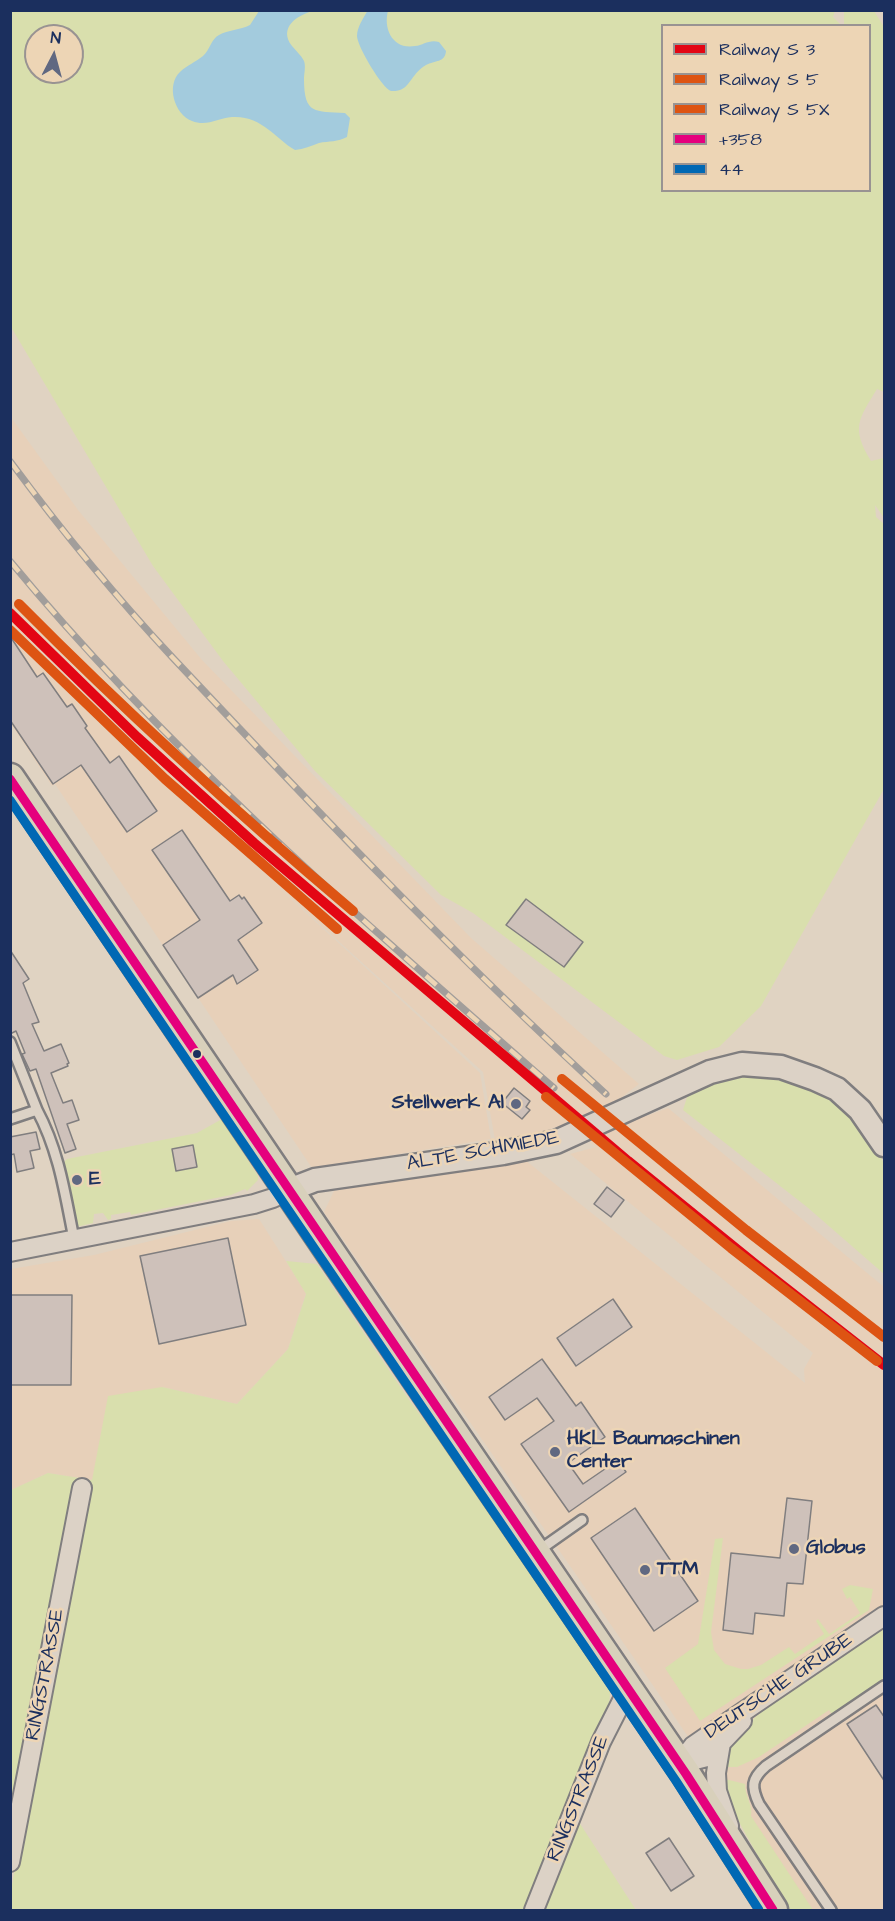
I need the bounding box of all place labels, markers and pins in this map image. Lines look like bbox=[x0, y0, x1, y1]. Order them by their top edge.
unlabelled marker bbox=[191, 1048, 203, 1060]
place label: Stellwerk Al bbox=[392, 1092, 504, 1116]
marker: Stellwerk Al bbox=[509, 1097, 523, 1111]
place label: E bbox=[89, 1168, 101, 1192]
marker: E bbox=[70, 1173, 84, 1187]
place label: HKL Baumaschinen Center bbox=[567, 1428, 740, 1475]
marker: HKL Baumaschinen Center bbox=[548, 1445, 562, 1459]
place label: Globus bbox=[806, 1537, 866, 1561]
marker: Globus bbox=[787, 1542, 801, 1556]
place label: TTM bbox=[657, 1558, 698, 1582]
marker: TTM bbox=[638, 1563, 652, 1577]

